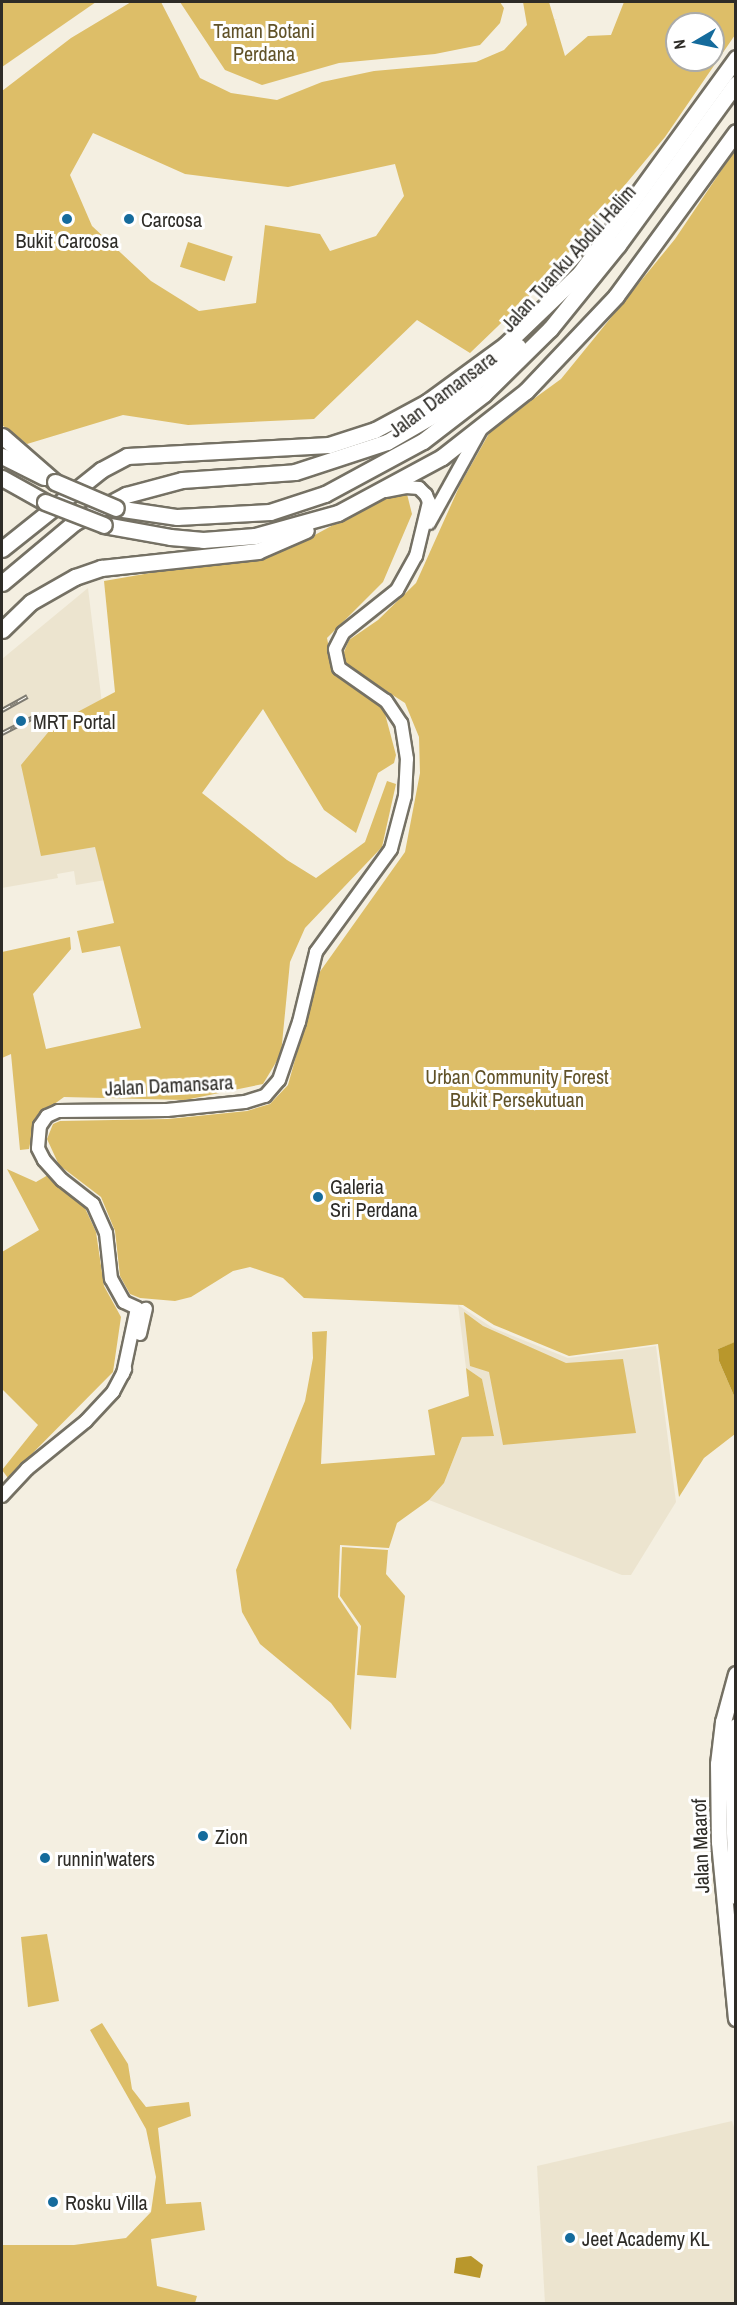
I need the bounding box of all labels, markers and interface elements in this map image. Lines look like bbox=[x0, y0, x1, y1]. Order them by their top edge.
north arrow bbox=[665, 12, 725, 72]
park label: Taman Botani Perdana bbox=[213, 18, 315, 65]
text: N bbox=[668, 38, 691, 51]
street label: Jalan Tuanku Abdul Halim bbox=[495, 179, 641, 337]
place label: Carcosa bbox=[141, 207, 202, 231]
marker: Bukit Carcosa bbox=[60, 212, 74, 226]
marker: Carcosa bbox=[122, 212, 136, 226]
place label: Bukit Carcosa bbox=[16, 228, 118, 252]
street label: Jalan Damansara bbox=[383, 346, 501, 442]
place label: MRT Portal bbox=[33, 709, 116, 733]
marker: MRT Portal bbox=[14, 714, 28, 728]
park label: Urban Community Forest Bukit Persekutuan bbox=[425, 1065, 609, 1112]
street label: Jalan Damansara bbox=[104, 1070, 234, 1100]
place label: Galeria Sri Perdana bbox=[330, 1174, 418, 1221]
marker: Galeria Sri Perdana bbox=[311, 1190, 325, 1204]
street label: Jalan Maarof bbox=[686, 1798, 714, 1894]
place label: Zion bbox=[215, 1824, 248, 1848]
marker: Zion bbox=[196, 1829, 210, 1843]
place label: runnin'waters bbox=[57, 1846, 155, 1870]
marker: runnin'waters bbox=[38, 1851, 52, 1865]
place label: Rosku Villa bbox=[65, 2190, 148, 2214]
marker: Rosku Villa bbox=[46, 2195, 60, 2209]
place label: Jeet Academy KL bbox=[582, 2226, 711, 2250]
marker: Jeet Academy KL bbox=[563, 2231, 577, 2245]

